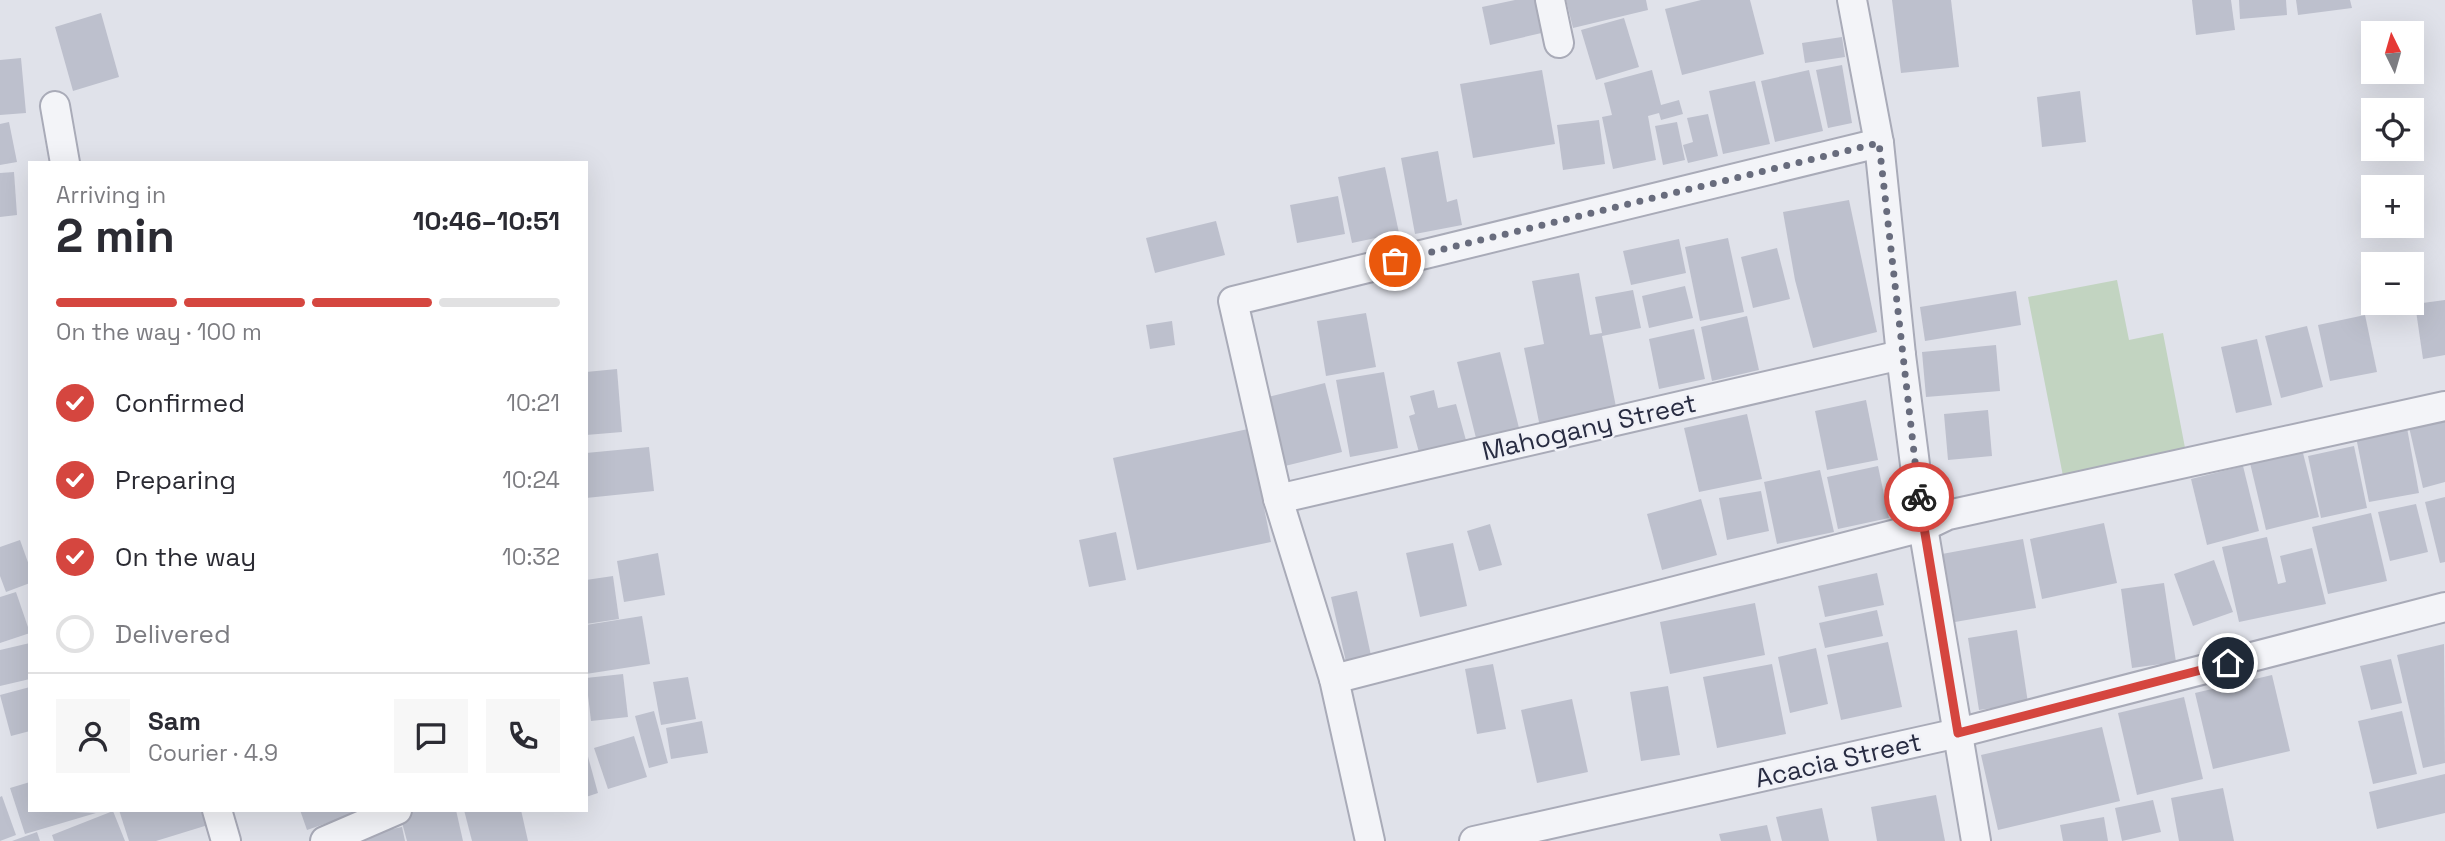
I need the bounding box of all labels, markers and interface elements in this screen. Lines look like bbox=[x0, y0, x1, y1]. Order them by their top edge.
north arrow bbox=[2361, 21, 2424, 84]
map controls bbox=[2361, 21, 2424, 315]
button: locate bbox=[2361, 98, 2424, 161]
button: + bbox=[2361, 175, 2424, 238]
text: Arriving in bbox=[56, 180, 166, 210]
text: 10:46–10:51 bbox=[413, 204, 560, 238]
text: 2 min bbox=[56, 207, 175, 265]
pin bbox=[1365, 231, 1425, 291]
icon: bag bbox=[1376, 242, 1414, 280]
button: − bbox=[2361, 252, 2424, 315]
text: On the way · 100 m bbox=[56, 317, 262, 347]
icon: check bbox=[56, 384, 94, 422]
text: Confirmed bbox=[115, 386, 245, 420]
street label: Mahogany Street bbox=[1479, 386, 1699, 468]
text: 10:21 bbox=[506, 388, 560, 418]
icon: check bbox=[56, 461, 94, 499]
courier bbox=[1884, 462, 1954, 532]
text: Preparing bbox=[115, 463, 236, 497]
text: 10:24 bbox=[502, 465, 560, 495]
icon: bike bbox=[1900, 478, 1938, 516]
icon: check bbox=[56, 538, 94, 576]
text: On the way bbox=[115, 540, 256, 574]
text: 10:32 bbox=[502, 542, 560, 572]
text: Delivered bbox=[115, 617, 231, 651]
pin bbox=[2198, 633, 2258, 693]
icon: home bbox=[2209, 644, 2247, 682]
button: person bbox=[56, 699, 130, 773]
button: chat bbox=[394, 699, 468, 773]
button: phone bbox=[486, 699, 560, 773]
text: Sam bbox=[148, 704, 201, 738]
street label: Acacia Street bbox=[1752, 724, 1924, 796]
text: Courier · 4.9 bbox=[148, 738, 278, 768]

